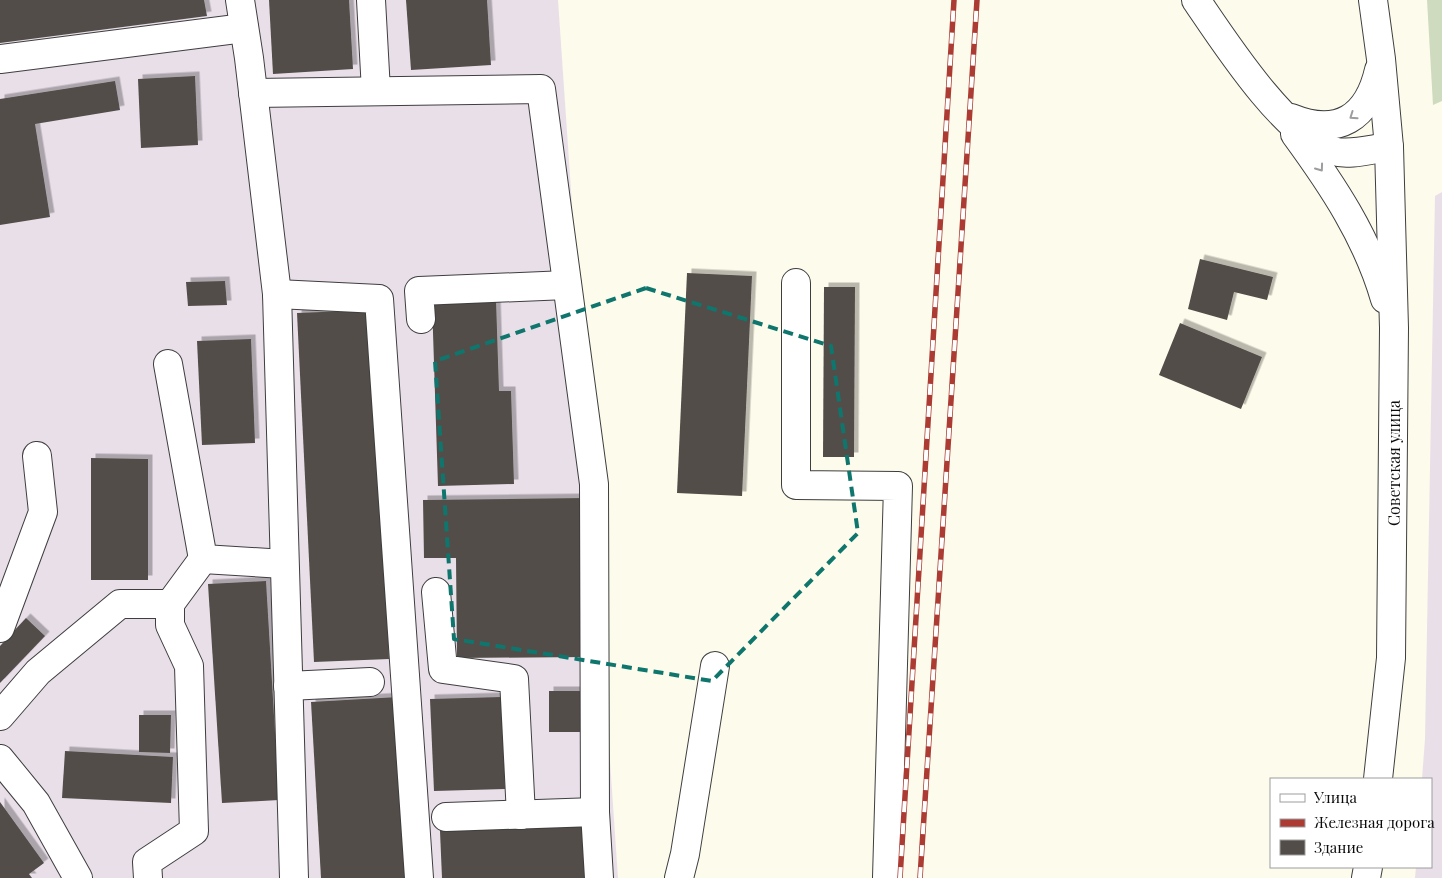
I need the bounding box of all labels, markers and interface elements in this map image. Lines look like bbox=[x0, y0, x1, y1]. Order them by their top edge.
one-way arrow bbox=[1349, 110, 1359, 119]
one-way arrow bbox=[1314, 162, 1323, 172]
street label: Советская улица bbox=[1383, 400, 1404, 526]
legend bbox=[1270, 778, 1432, 868]
text: Улица bbox=[1313, 787, 1357, 807]
text: Железная дорога bbox=[1314, 812, 1435, 832]
text: Здание bbox=[1314, 837, 1363, 857]

